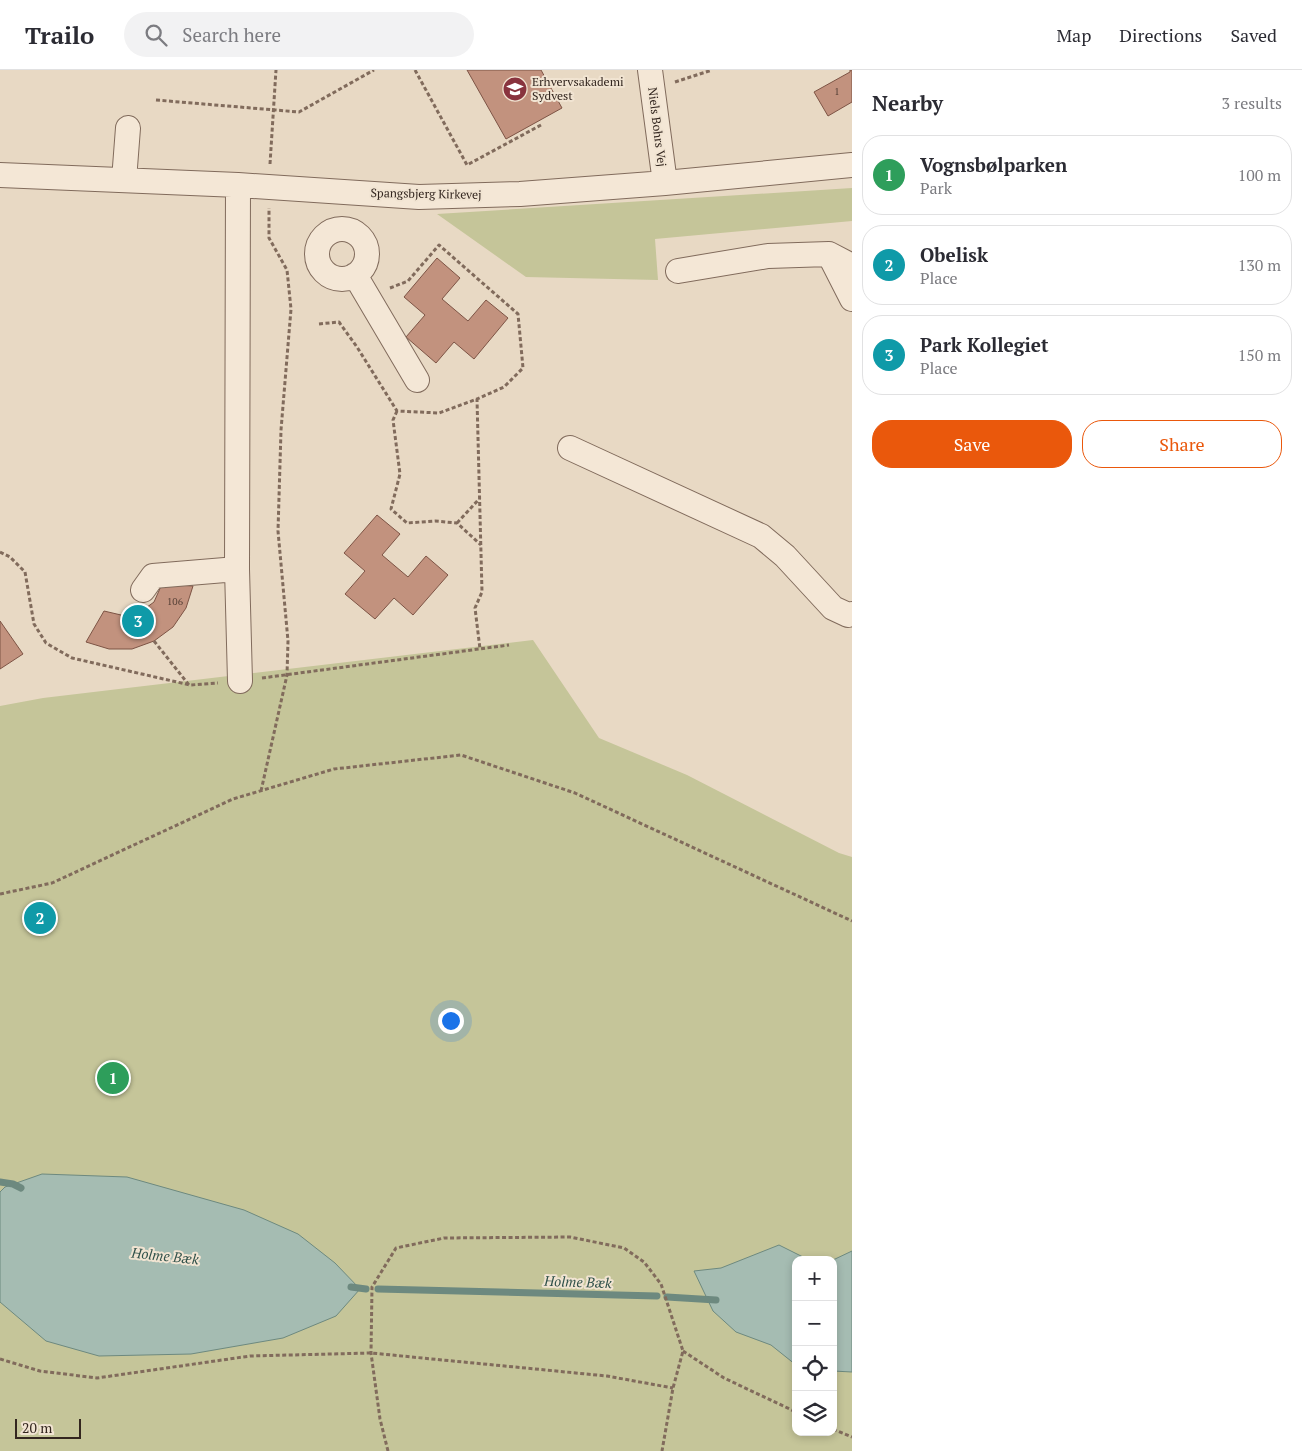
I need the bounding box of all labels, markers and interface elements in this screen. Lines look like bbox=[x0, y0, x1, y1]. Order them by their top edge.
search box bbox=[124, 12, 474, 57]
text: Trailo bbox=[25, 19, 94, 51]
icon: search bbox=[142, 21, 170, 49]
text: Search here bbox=[182, 22, 281, 47]
text: Map bbox=[1056, 23, 1091, 47]
text: Directions bbox=[1119, 23, 1202, 47]
text: Saved bbox=[1230, 23, 1277, 47]
place label: Erhvervsakademi Sydvest bbox=[532, 74, 624, 103]
school or university icon: Erhvervsakademi Sydvest bbox=[502, 76, 528, 102]
house number: 1 bbox=[834, 85, 840, 98]
street label: Niels Bohrs Vej bbox=[645, 86, 670, 168]
text: Nearby bbox=[872, 89, 943, 117]
text: 3 results bbox=[1222, 92, 1282, 114]
text: Vognsbølparken bbox=[920, 152, 1067, 177]
text: 1 bbox=[884, 164, 894, 186]
text: 100 m bbox=[1238, 164, 1281, 186]
text: Park bbox=[920, 177, 952, 199]
street label: Spangsbjerg Kirkevej bbox=[370, 185, 482, 202]
text: Obelisk bbox=[920, 242, 988, 267]
text: 2 bbox=[884, 254, 894, 276]
text: 130 m bbox=[1238, 254, 1281, 276]
text: Place bbox=[920, 267, 958, 289]
text: Park Kollegiet bbox=[920, 332, 1049, 357]
text: 3 bbox=[884, 344, 894, 366]
text: 150 m bbox=[1238, 344, 1281, 366]
text: Place bbox=[920, 357, 958, 379]
button: Save bbox=[872, 420, 1072, 468]
button: Share bbox=[1082, 420, 1282, 468]
house number: 106 bbox=[167, 595, 184, 608]
pin: 3 bbox=[122, 602, 154, 640]
pin: 2 bbox=[24, 899, 56, 937]
your location bbox=[438, 1008, 464, 1034]
pin: 1 bbox=[97, 1059, 129, 1097]
water label: Holme Bæk bbox=[129, 1242, 200, 1269]
map controls bbox=[792, 1256, 837, 1436]
button: + bbox=[792, 1256, 837, 1301]
water label: Holme Bæk bbox=[543, 1271, 612, 1292]
button: − bbox=[792, 1301, 837, 1346]
button: locate bbox=[792, 1346, 837, 1391]
button: layers bbox=[792, 1391, 837, 1436]
scale bar bbox=[15, 1416, 81, 1439]
text: 20 m bbox=[22, 1418, 52, 1437]

